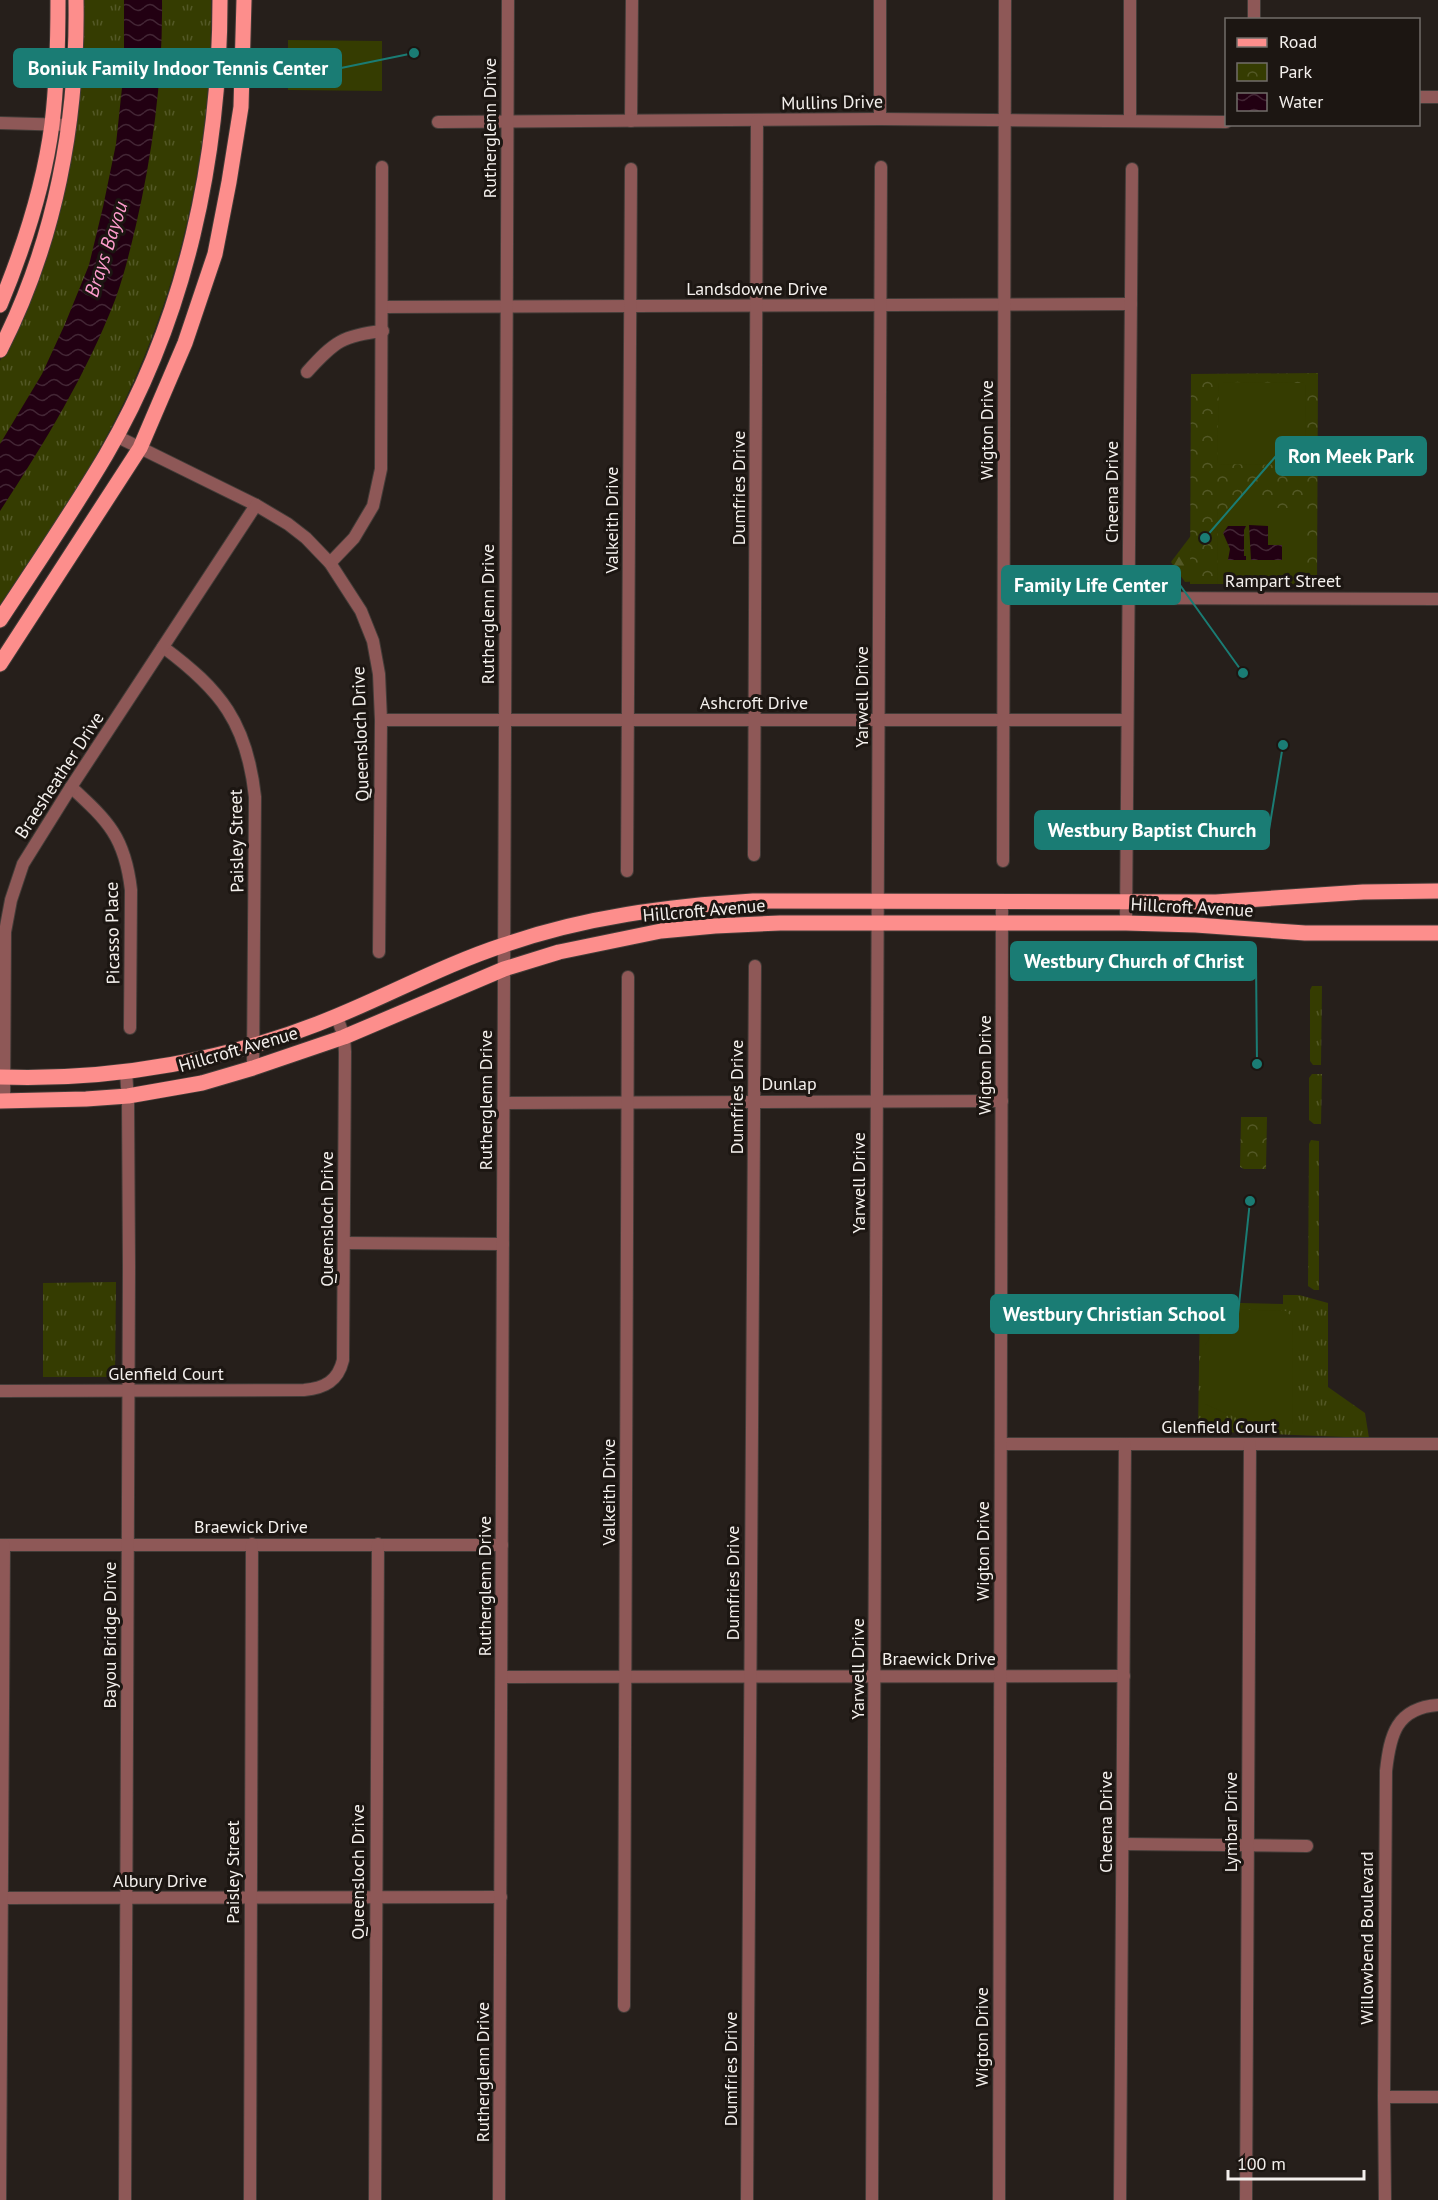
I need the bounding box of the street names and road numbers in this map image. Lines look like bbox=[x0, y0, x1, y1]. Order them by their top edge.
street label: Rutherglenn Drive bbox=[478, 58, 501, 198]
street label: Mullins Drive bbox=[781, 90, 883, 114]
street label: Landsdowne Drive bbox=[686, 277, 828, 300]
street label: Wigton Drive bbox=[975, 380, 998, 480]
street label: Dumfries Drive bbox=[727, 431, 750, 545]
street label: Cheena Drive bbox=[1100, 441, 1123, 543]
street label: Valkeith Drive bbox=[600, 467, 623, 574]
street label: Rutherglenn Drive bbox=[476, 544, 499, 684]
street label: Rampart Street bbox=[1225, 569, 1341, 592]
street label: Yarwell Drive bbox=[850, 646, 873, 748]
street label: Queensloch Drive bbox=[346, 666, 374, 802]
street label: Ashcroft Drive bbox=[700, 691, 808, 714]
street label: Braesheather Drive bbox=[9, 707, 109, 843]
street label: Paisley Street bbox=[224, 789, 248, 893]
street label: Picasso Place bbox=[100, 881, 124, 985]
street label: Hillcroft Avenue bbox=[1130, 892, 1254, 922]
street label: Hillcroft Avenue bbox=[642, 893, 766, 927]
street label: Wigton Drive bbox=[973, 1015, 996, 1115]
street label: Hillcroft Avenue bbox=[176, 1021, 300, 1077]
street label: Rutherglenn Drive bbox=[474, 1030, 497, 1170]
street label: Dumfries Drive bbox=[725, 1040, 748, 1154]
street label: Dunlap bbox=[761, 1072, 817, 1095]
street label: Yarwell Drive bbox=[847, 1132, 870, 1234]
street label: Queensloch Drive bbox=[315, 1151, 338, 1287]
street label: Glenfield Court bbox=[108, 1362, 224, 1385]
street label: Glenfield Court bbox=[1161, 1415, 1277, 1438]
street label: Valkeith Drive bbox=[597, 1439, 620, 1546]
street label: Wigton Drive bbox=[971, 1501, 994, 1601]
street label: Braewick Drive bbox=[194, 1515, 308, 1538]
street label: Rutherglenn Drive bbox=[473, 1516, 496, 1656]
street label: Dumfries Drive bbox=[721, 1526, 744, 1640]
street label: Bayou Bridge Drive bbox=[98, 1562, 121, 1708]
street label: Yarwell Drive bbox=[846, 1618, 869, 1720]
street label: Braewick Drive bbox=[882, 1647, 996, 1670]
street label: Cheena Drive bbox=[1094, 1771, 1117, 1873]
street label: Lymbar Drive bbox=[1219, 1772, 1242, 1872]
street label: Queensloch Drive bbox=[346, 1804, 369, 1940]
street label: Paisley Street bbox=[221, 1820, 244, 1924]
street label: Willowbend Boulevard bbox=[1355, 1851, 1378, 2025]
street label: Albury Drive bbox=[113, 1869, 207, 1892]
street label: Wigton Drive bbox=[970, 1987, 993, 2087]
street label: Rutherglenn Drive bbox=[471, 2002, 494, 2142]
street label: Dumfries Drive bbox=[719, 2012, 742, 2126]

